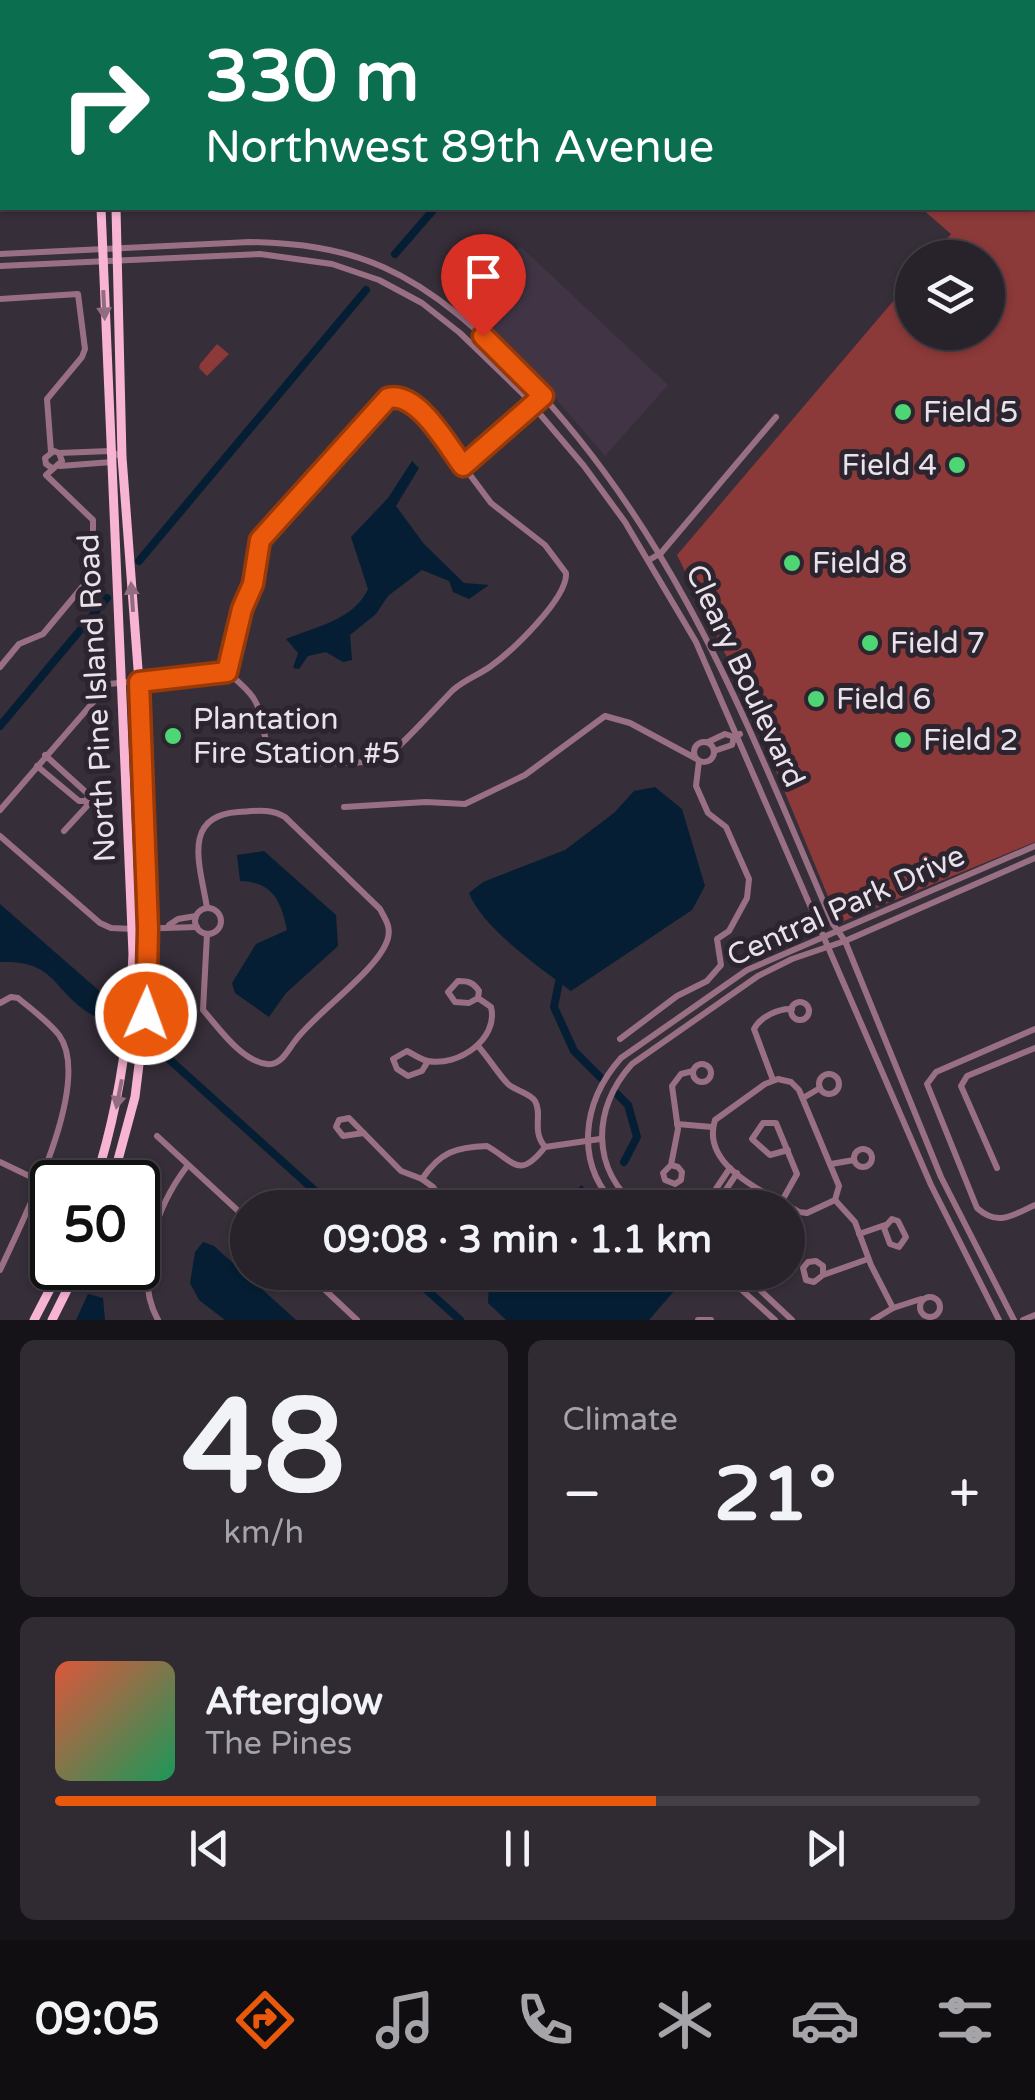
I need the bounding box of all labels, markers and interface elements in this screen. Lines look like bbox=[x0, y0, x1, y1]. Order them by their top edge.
text: 330 m bbox=[205, 36, 419, 120]
icon: right bbox=[40, 40, 170, 170]
text: Northwest 89th Avenue bbox=[205, 121, 714, 175]
pin bbox=[441, 234, 526, 337]
map controls bbox=[895, 240, 1005, 350]
button: layers bbox=[895, 240, 1005, 350]
icon: arrive bbox=[456, 249, 511, 304]
one-way arrow bbox=[96, 289, 112, 321]
place label: Field 5 bbox=[923, 394, 1018, 431]
marker: Field 5 bbox=[892, 401, 914, 423]
place label: Field 4 bbox=[842, 447, 937, 484]
marker: Field 4 bbox=[946, 454, 968, 476]
street label: North Pine Island Road bbox=[70, 533, 124, 863]
place label: Field 8 bbox=[812, 545, 907, 582]
marker: Field 8 bbox=[781, 552, 803, 574]
street label: Cleary Boulevard bbox=[677, 559, 813, 793]
one-way arrow bbox=[124, 581, 140, 613]
place label: Field 7 bbox=[890, 625, 985, 662]
marker: Field 7 bbox=[859, 632, 881, 654]
place label: Field 6 bbox=[836, 681, 931, 718]
marker: Field 6 bbox=[805, 688, 827, 710]
place label: Plantation Fire Station #5 bbox=[193, 701, 400, 772]
place label: Field 2 bbox=[923, 722, 1018, 759]
marker: Plantation Fire Station #5 bbox=[162, 725, 184, 747]
marker: Field 2 bbox=[892, 729, 914, 751]
street label: Central Park Drive bbox=[721, 837, 971, 975]
position arrow bbox=[94, 962, 198, 1066]
one-way arrow bbox=[110, 1079, 126, 1110]
speed limit sign: 50 bbox=[30, 1160, 160, 1290]
text: 09:08 · 3 min · 1.1 km bbox=[323, 1217, 712, 1263]
text: 48 bbox=[182, 1371, 345, 1527]
text: Climate bbox=[563, 1401, 678, 1439]
text: 21° bbox=[714, 1450, 837, 1540]
text: − bbox=[563, 1462, 602, 1528]
text: + bbox=[949, 1462, 980, 1528]
text: km/h bbox=[224, 1514, 304, 1552]
text: Afterglow bbox=[205, 1679, 383, 1725]
text: The Pines bbox=[205, 1725, 352, 1763]
icon: previous bbox=[182, 1821, 237, 1876]
icon: pause bbox=[490, 1821, 545, 1876]
icon: next bbox=[798, 1821, 853, 1876]
icon: directions bbox=[230, 1985, 300, 2055]
icon: music bbox=[370, 1985, 440, 2055]
icon: phone bbox=[510, 1985, 580, 2055]
icon: climate bbox=[650, 1985, 720, 2055]
icon: car bbox=[790, 1985, 860, 2055]
icon: filters bbox=[930, 1985, 1000, 2055]
text: 09:05 bbox=[35, 1993, 160, 2047]

